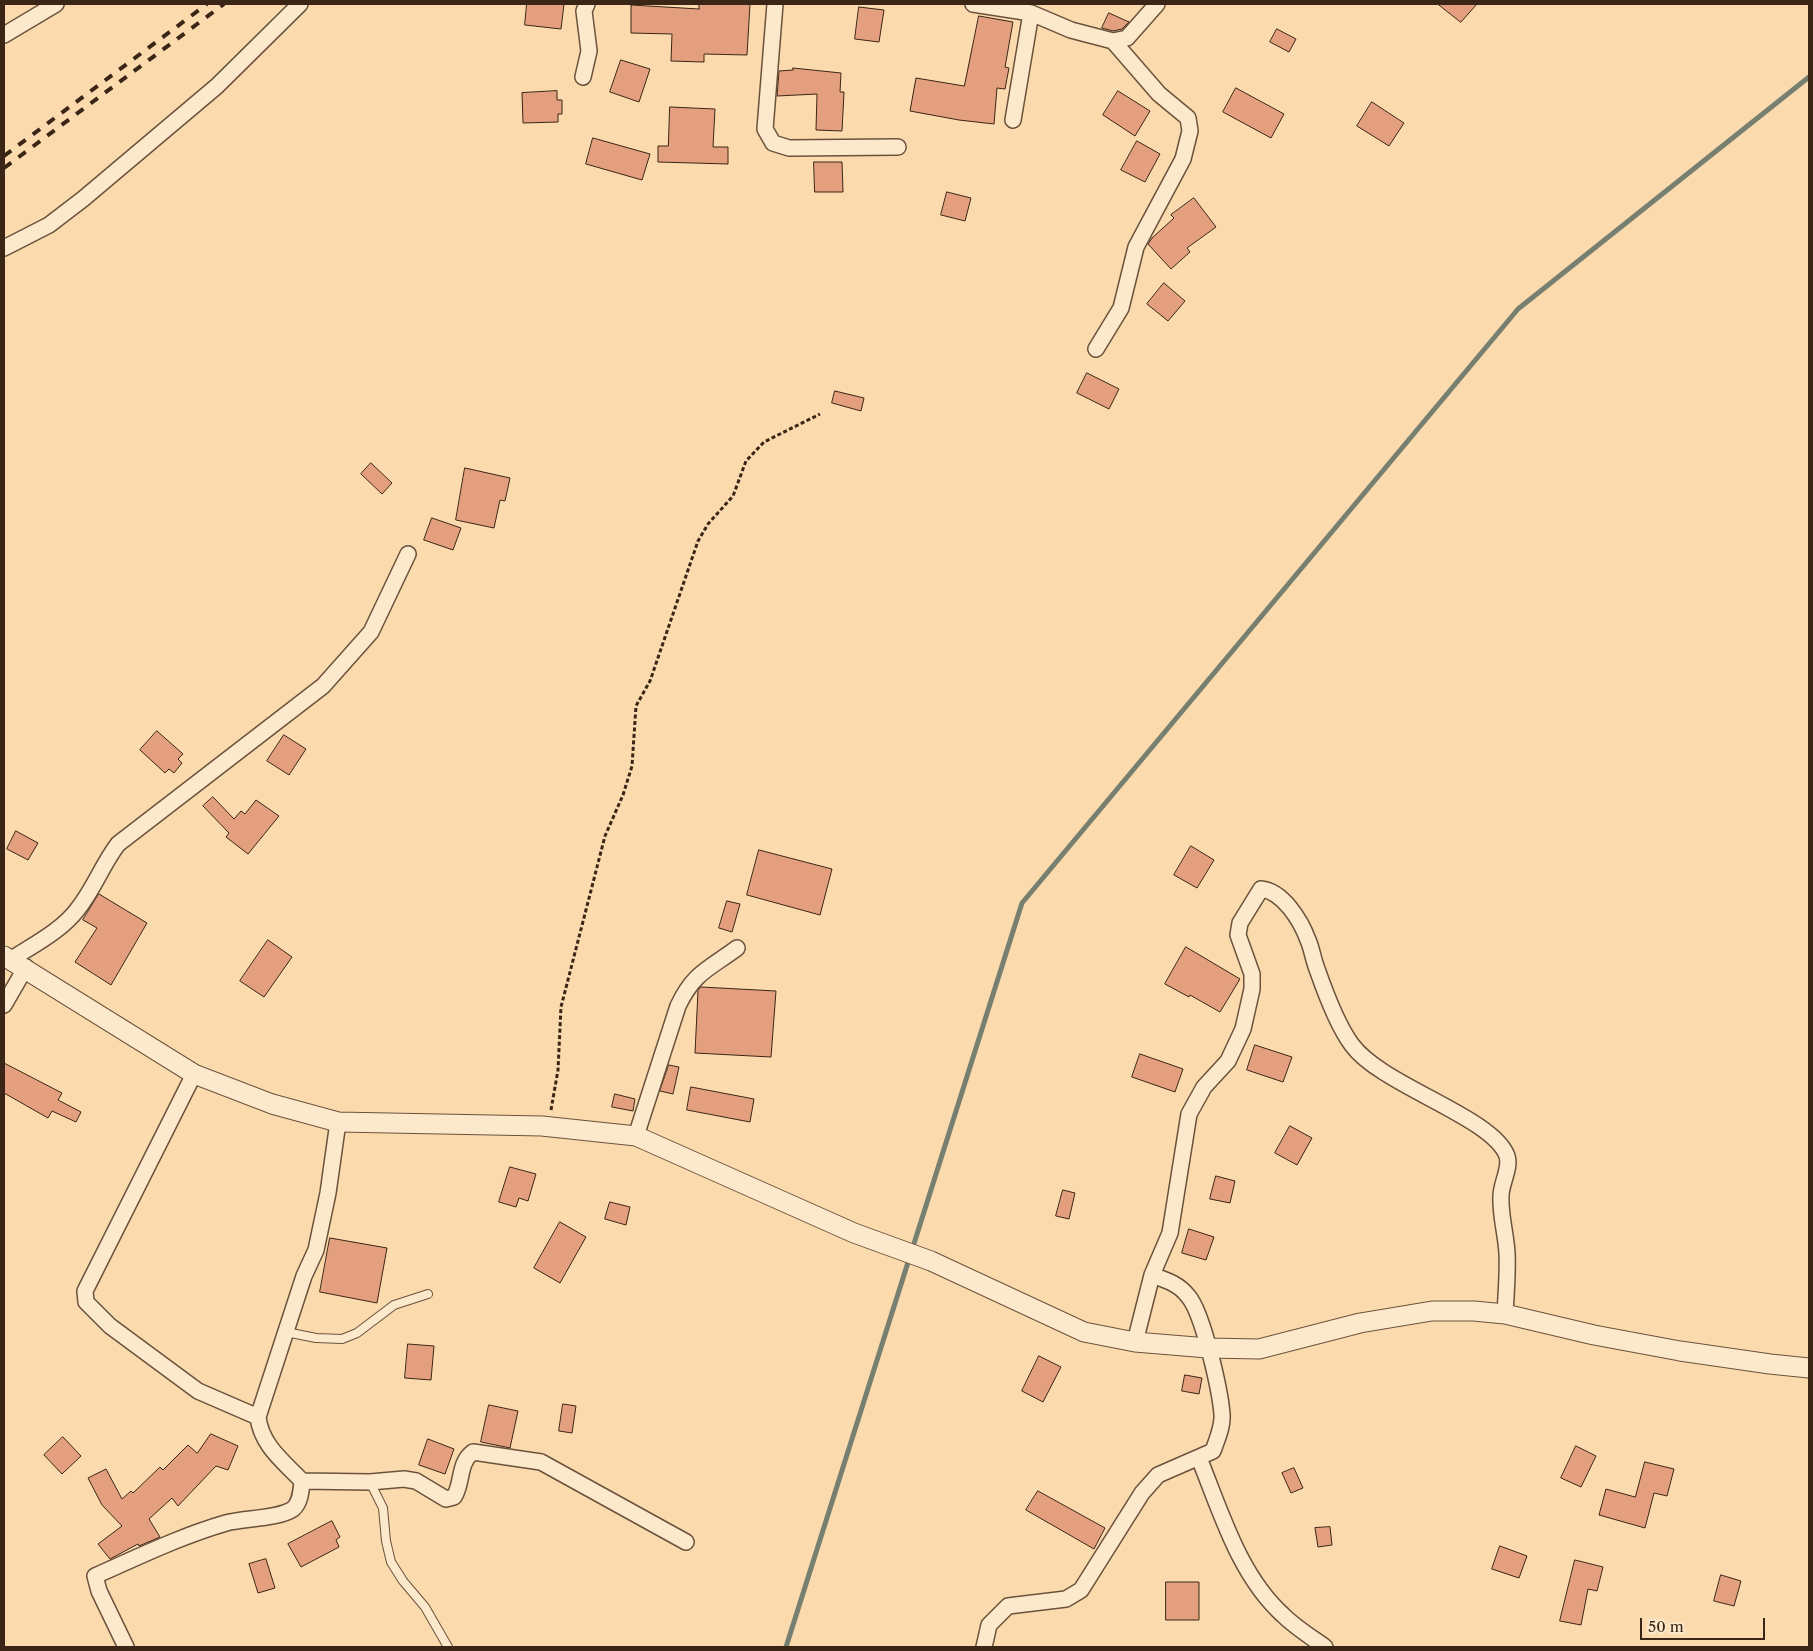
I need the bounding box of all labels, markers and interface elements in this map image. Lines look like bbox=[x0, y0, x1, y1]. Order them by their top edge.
scale bar bbox=[1643, 1608, 1768, 1640]
text: 50 m bbox=[1648, 1617, 1684, 1636]

